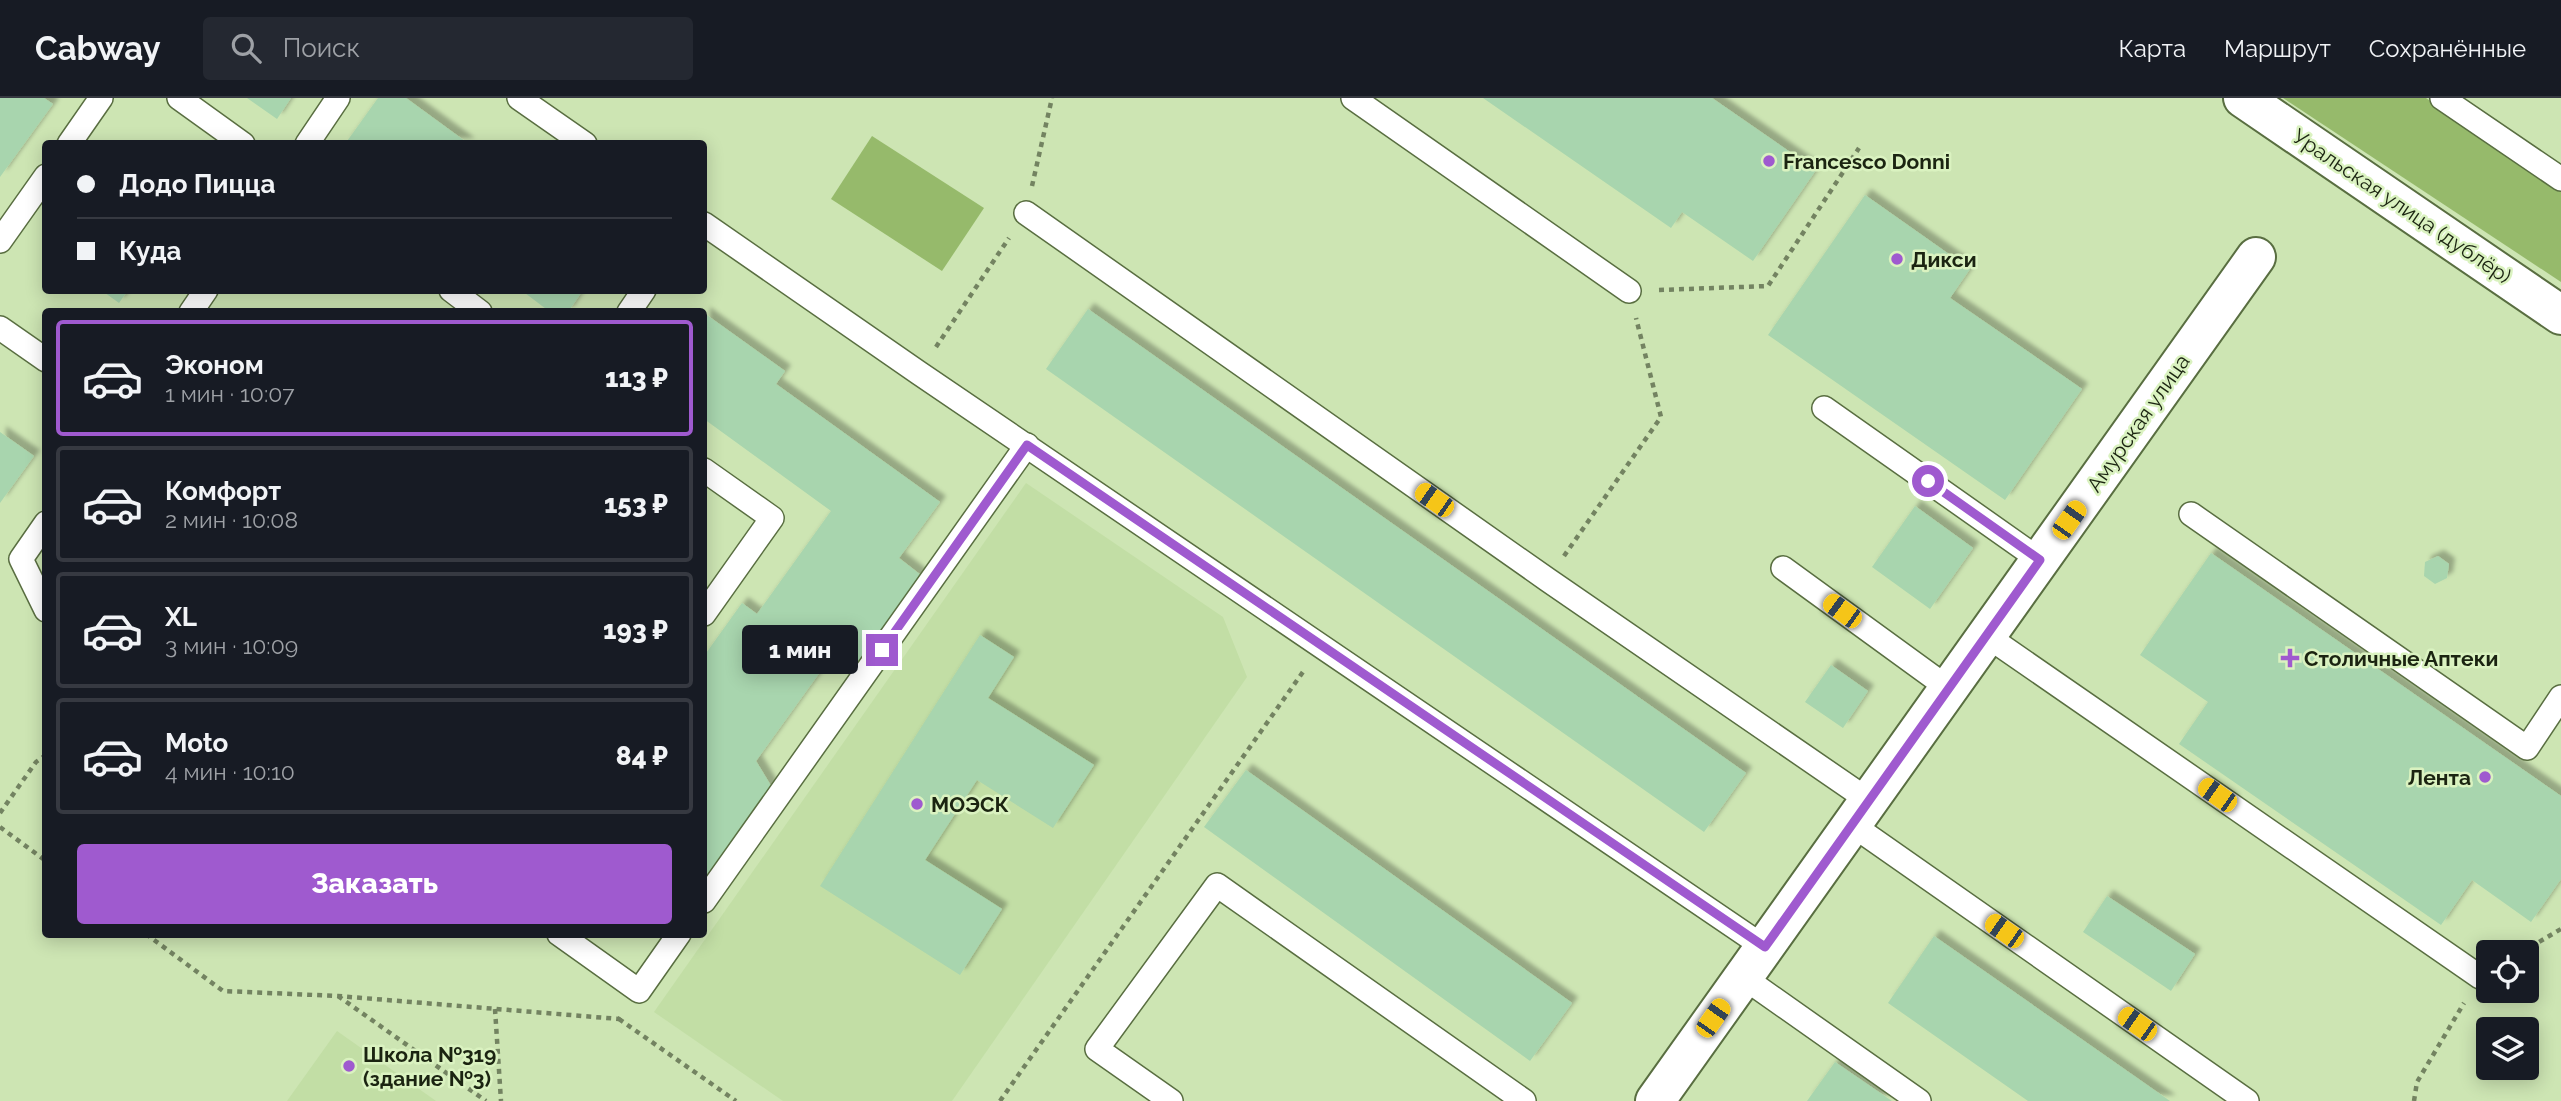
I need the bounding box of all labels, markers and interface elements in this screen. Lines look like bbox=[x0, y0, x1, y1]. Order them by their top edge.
search box bbox=[203, 17, 693, 80]
text: Cabway bbox=[35, 29, 161, 68]
icon: search bbox=[227, 29, 265, 67]
text: Поиск bbox=[283, 33, 360, 63]
text: Карта bbox=[2118, 34, 2186, 63]
text: Маршрут bbox=[2224, 34, 2331, 63]
text: Сохранённые bbox=[2369, 34, 2526, 63]
street label: Уральская улица (дублёр) bbox=[2288, 123, 2516, 289]
place label: Francesco Donni bbox=[1783, 149, 1950, 174]
marker: Francesco Donni bbox=[1761, 153, 1777, 169]
text: Додо Пицца bbox=[119, 169, 275, 199]
text: Куда bbox=[119, 236, 182, 266]
place label: Дикси bbox=[1911, 247, 1977, 272]
marker: Дикси bbox=[1889, 251, 1905, 267]
icon: car bbox=[81, 347, 144, 410]
street label: Амурская улица bbox=[2081, 349, 2195, 497]
text: Эконом bbox=[165, 350, 264, 380]
text: 113 ₽ bbox=[605, 363, 668, 393]
text: 1 мин · 10:07 bbox=[165, 380, 294, 407]
route start bbox=[1912, 465, 1944, 497]
icon: car bbox=[81, 473, 144, 536]
text: Комфорт bbox=[165, 476, 281, 506]
car bbox=[1411, 479, 1458, 521]
text: 153 ₽ bbox=[604, 489, 668, 519]
car bbox=[2049, 497, 2090, 543]
text: 2 мин · 10:08 bbox=[165, 506, 298, 533]
car bbox=[1819, 590, 1866, 632]
icon: car bbox=[81, 599, 144, 662]
text: XL bbox=[165, 602, 197, 632]
text: 193 ₽ bbox=[603, 615, 668, 645]
callout: 1 мин bbox=[742, 626, 858, 674]
text: 3 мин · 10:09 bbox=[165, 632, 298, 659]
route end bbox=[866, 634, 898, 666]
text: 1 мин bbox=[769, 636, 831, 663]
place label: Столичные Аптеки bbox=[2304, 646, 2498, 671]
marker: Столичные Аптеки bbox=[2282, 650, 2298, 666]
icon: car bbox=[81, 725, 144, 788]
text: Moto bbox=[165, 728, 228, 758]
text: 84 ₽ bbox=[616, 741, 668, 771]
text: 4 мин · 10:10 bbox=[165, 758, 295, 785]
place label: Лента bbox=[2408, 765, 2471, 790]
marker: Лента bbox=[2477, 769, 2493, 785]
car bbox=[2194, 774, 2241, 816]
place label: МОЭСК bbox=[931, 792, 1009, 817]
marker: МОЭСК bbox=[909, 796, 925, 812]
button: Заказать bbox=[77, 844, 672, 924]
car bbox=[1981, 910, 2028, 952]
map controls bbox=[2476, 940, 2539, 1080]
button: locate bbox=[2476, 940, 2539, 1003]
car bbox=[1693, 995, 1734, 1041]
car bbox=[2114, 1003, 2161, 1045]
button: layers bbox=[2476, 1017, 2539, 1080]
place label: Школа №319 (здание №3) bbox=[363, 1042, 496, 1091]
marker: Школа №319 (здание №3) bbox=[341, 1058, 357, 1074]

